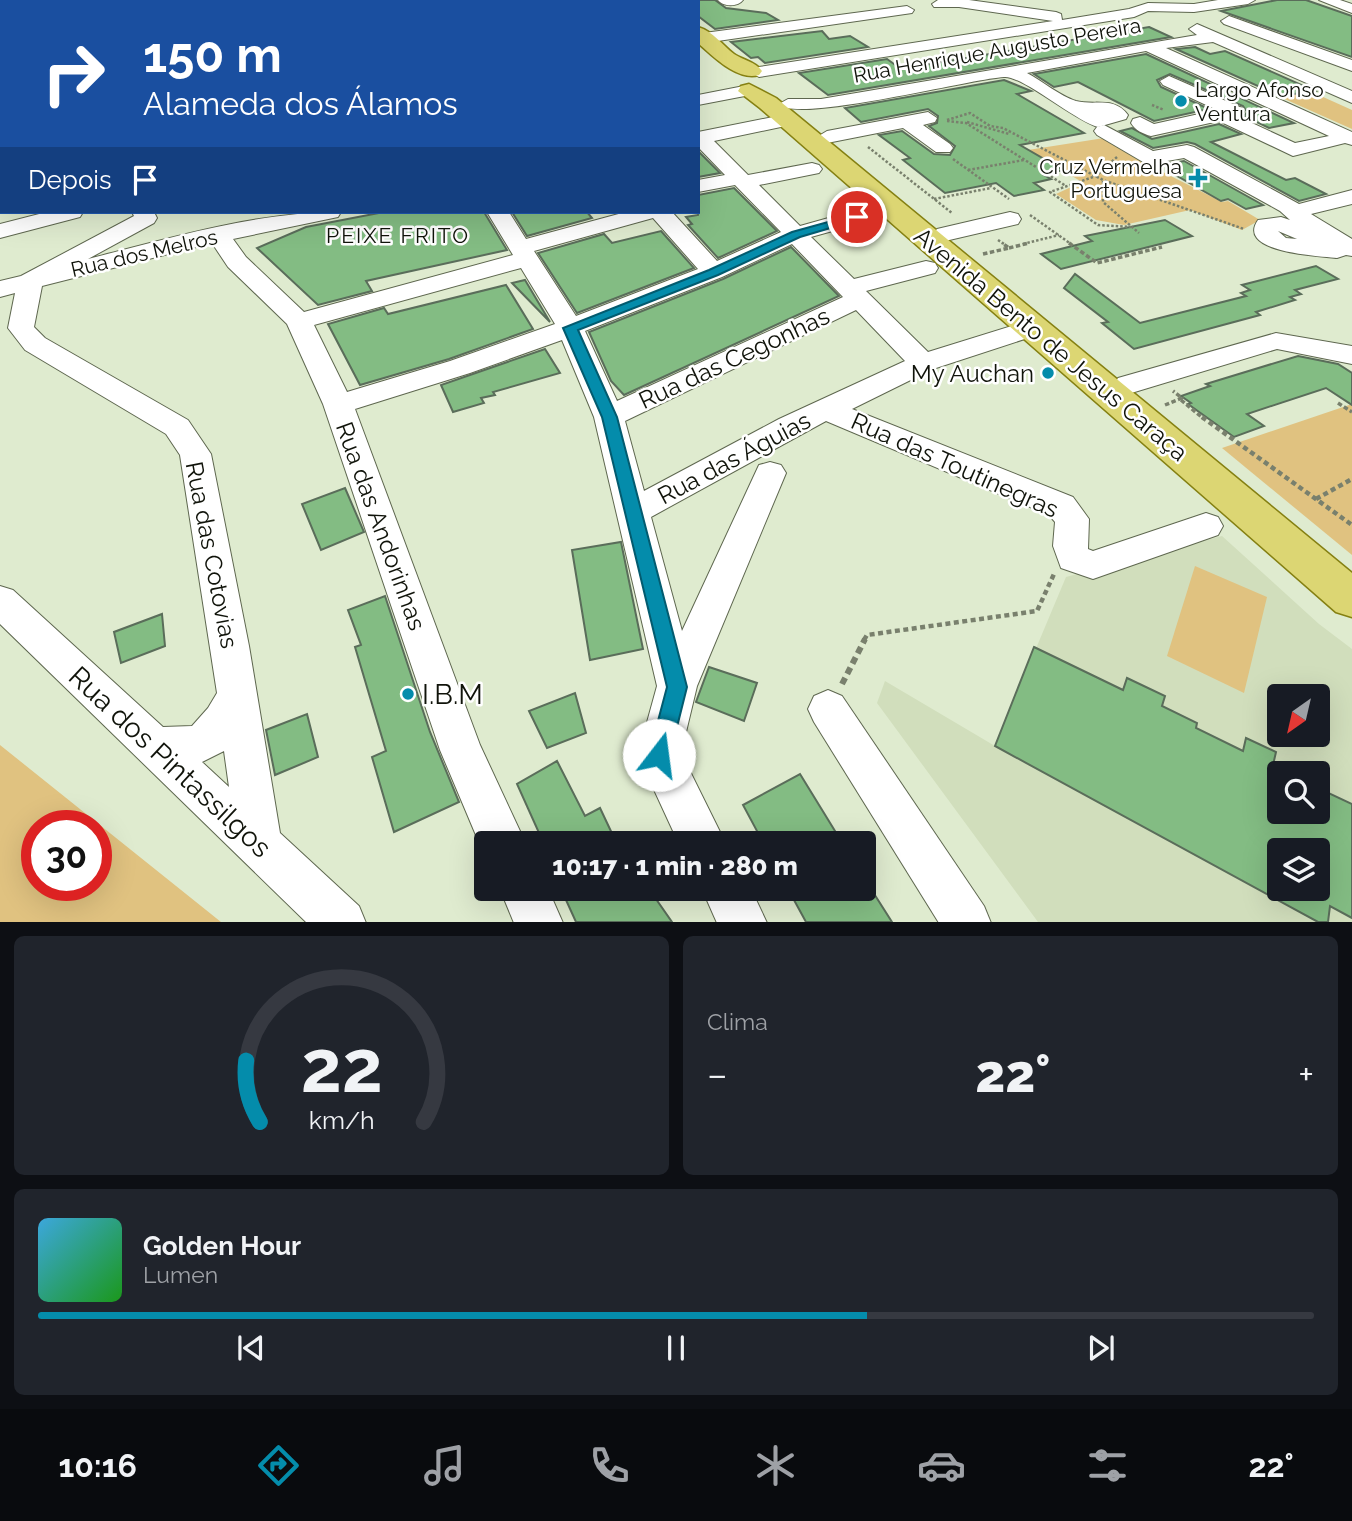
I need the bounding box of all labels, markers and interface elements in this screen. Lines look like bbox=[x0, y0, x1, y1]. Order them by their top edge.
street label: Rua Henrique Augusto Pereira bbox=[851, 12, 1143, 88]
text: 150 m bbox=[143, 26, 282, 83]
icon: right bbox=[28, 28, 119, 119]
place label: Largo Afonso Ventura bbox=[1195, 77, 1324, 126]
text: Alameda dos Álamos bbox=[143, 85, 458, 122]
marker: Largo Afonso Ventura bbox=[1173, 93, 1189, 109]
place label: Cruz Vermelha Portuguesa bbox=[1039, 154, 1182, 203]
icon: arrive bbox=[126, 161, 164, 199]
text: Depois bbox=[28, 165, 112, 195]
marker: Cruz Vermelha Portuguesa bbox=[1188, 168, 1208, 188]
pin bbox=[827, 187, 887, 247]
icon: arrive bbox=[838, 198, 876, 236]
street label: Avenida Bento de Jesus Caraça bbox=[908, 221, 1194, 467]
district label: PEIXE FRITO bbox=[326, 223, 470, 248]
street label: Rua dos Melros bbox=[68, 224, 220, 282]
street label: Rua das Cegonhas bbox=[634, 301, 834, 415]
place label: My Auchan bbox=[911, 359, 1034, 388]
marker: My Auchan bbox=[1040, 365, 1056, 381]
street label: Rua das Águias bbox=[653, 406, 815, 510]
street label: Rua das Toutinegras bbox=[847, 406, 1063, 524]
street label: Rua das Andorinhas bbox=[330, 418, 432, 634]
street label: Rua das Cotovias bbox=[180, 459, 244, 651]
street label: Rua dos Pintassilgos bbox=[62, 660, 278, 864]
place label: I.B.M bbox=[422, 678, 483, 711]
north arrow bbox=[1267, 684, 1330, 747]
map controls bbox=[1267, 684, 1330, 901]
marker: I.B.M bbox=[400, 686, 416, 702]
position arrow bbox=[622, 718, 696, 792]
button: search bbox=[1267, 761, 1330, 824]
speed limit sign: 30 bbox=[21, 810, 112, 901]
button: layers bbox=[1267, 838, 1330, 901]
text: 10:17 · 1 min · 280 m bbox=[552, 851, 798, 881]
text: Clima bbox=[707, 1008, 768, 1035]
text: 22 bbox=[300, 1024, 383, 1109]
text: 22° bbox=[975, 1043, 1051, 1104]
text: − bbox=[707, 1052, 727, 1097]
text: + bbox=[1298, 1052, 1314, 1097]
text: km/h bbox=[309, 1104, 374, 1134]
text: Golden Hour bbox=[143, 1231, 301, 1261]
text: Lumen bbox=[143, 1261, 218, 1288]
icon: previous bbox=[232, 1329, 270, 1367]
icon: pause bbox=[657, 1329, 695, 1367]
icon: next bbox=[1082, 1329, 1120, 1367]
icon: directions bbox=[254, 1441, 303, 1490]
icon: music bbox=[420, 1441, 469, 1490]
icon: phone bbox=[585, 1441, 634, 1490]
icon: climate bbox=[751, 1441, 800, 1490]
icon: car bbox=[917, 1441, 966, 1490]
icon: filters bbox=[1083, 1441, 1132, 1490]
text: 10:16 bbox=[58, 1447, 137, 1484]
text: 22° bbox=[1249, 1447, 1294, 1484]

